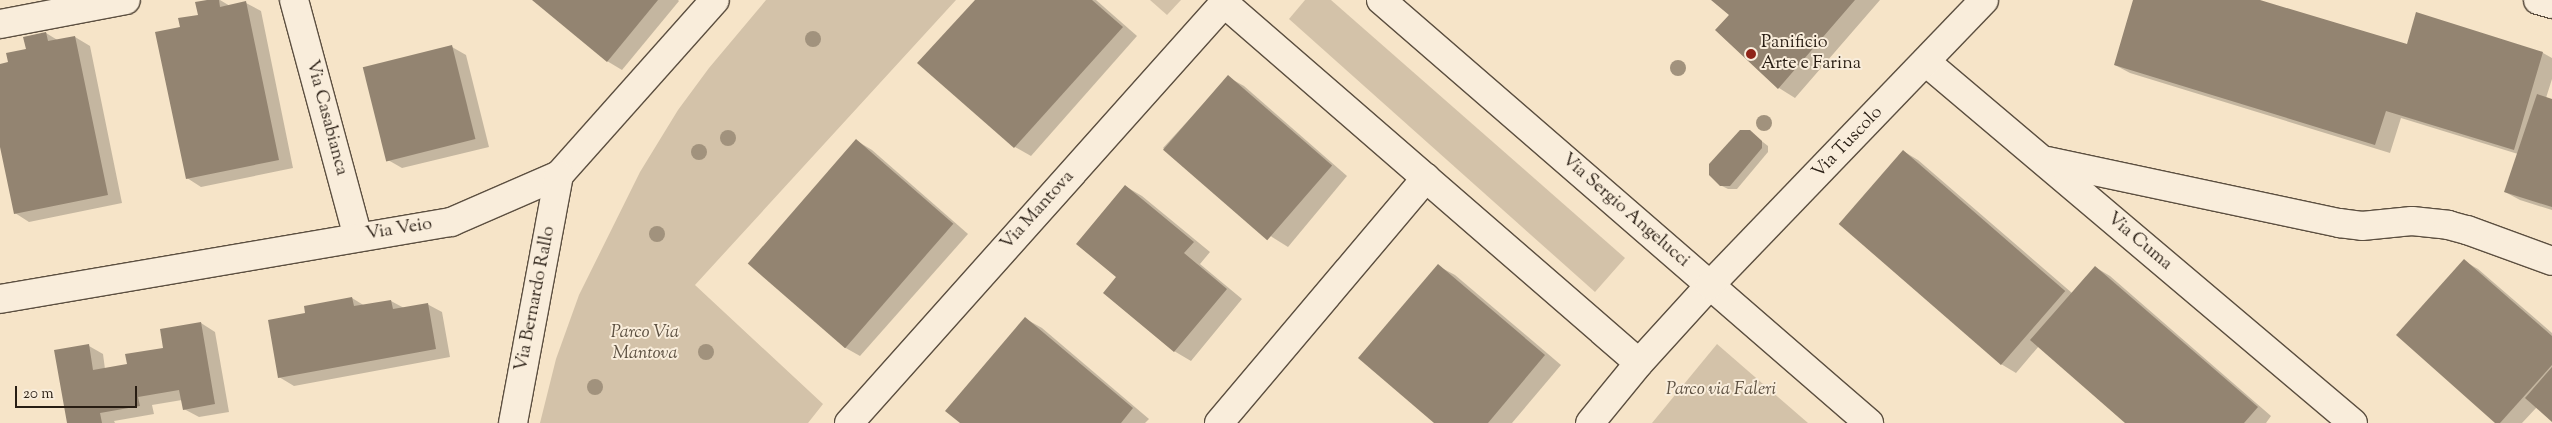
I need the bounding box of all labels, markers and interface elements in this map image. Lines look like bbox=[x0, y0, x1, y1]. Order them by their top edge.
place label: Panificio Arte e Farina bbox=[1761, 33, 1861, 76]
marker: Panificio Arte e Farina bbox=[1745, 48, 1757, 60]
street label: Via Casabianca bbox=[300, 58, 352, 178]
street label: Via Tuscolo bbox=[1808, 102, 1888, 184]
street label: Via Sergio Angelucci bbox=[1557, 149, 1693, 273]
street label: Via Mantova bbox=[997, 167, 1079, 255]
street label: Via Cuma bbox=[2102, 208, 2176, 276]
street label: Via Veio bbox=[364, 214, 434, 246]
street label: Via Bernardo Rallo bbox=[511, 225, 561, 373]
park label: Parco Via Mantova bbox=[611, 323, 679, 366]
scale bar bbox=[18, 376, 140, 408]
park label: Parco via Faleri bbox=[1666, 379, 1776, 401]
text: 20 m bbox=[23, 384, 54, 405]

